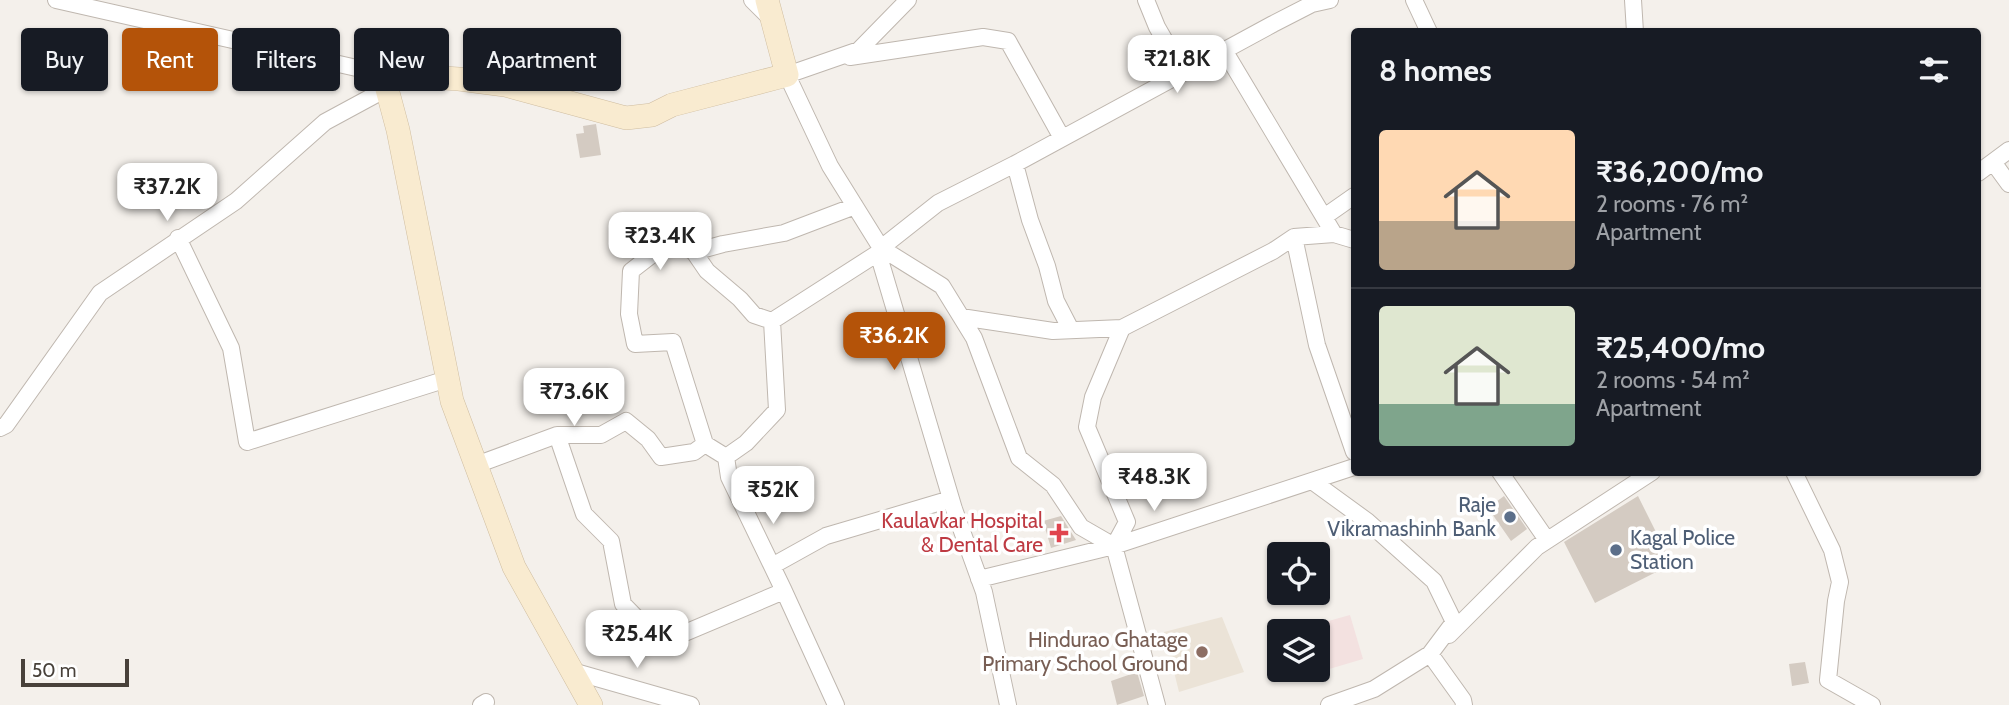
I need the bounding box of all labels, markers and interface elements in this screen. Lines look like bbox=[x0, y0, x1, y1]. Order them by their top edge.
chip: Buy bbox=[21, 28, 108, 91]
chip: Rent bbox=[122, 28, 218, 91]
chip: Filters bbox=[232, 28, 340, 91]
chip: New bbox=[354, 28, 449, 91]
chip: Apartment bbox=[463, 28, 621, 91]
pin: ₹21.8K bbox=[1120, 36, 1234, 95]
text: ₹21.8K bbox=[1144, 44, 1210, 72]
icon: filters bbox=[1915, 51, 1953, 89]
text: 8 homes bbox=[1379, 52, 1492, 89]
text: ₹36,200/mo bbox=[1596, 153, 1763, 190]
icon: home bbox=[1435, 158, 1519, 242]
pin: ₹37.2K bbox=[110, 164, 224, 223]
text: ₹37.2K bbox=[133, 172, 201, 200]
text: 2 rooms · 76 m² bbox=[1596, 190, 1748, 218]
pin: ₹23.4K bbox=[603, 212, 717, 272]
text: Apartment bbox=[1596, 218, 1701, 246]
text: ₹23.4K bbox=[625, 221, 695, 249]
pin: ₹36.2K bbox=[837, 312, 951, 372]
text: ₹36.2K bbox=[859, 321, 929, 349]
text: ₹25,400/mo bbox=[1596, 329, 1765, 366]
icon: home bbox=[1435, 334, 1519, 418]
text: 2 rooms · 54 m² bbox=[1596, 366, 1750, 394]
pin: ₹73.6K bbox=[517, 368, 631, 428]
text: ₹73.6K bbox=[539, 377, 609, 405]
text: Apartment bbox=[1596, 394, 1701, 422]
pin: ₹48.3K bbox=[1097, 454, 1211, 513]
text: ₹48.3K bbox=[1118, 462, 1190, 490]
pin: ₹52K bbox=[732, 466, 814, 526]
text: ₹52K bbox=[747, 475, 799, 503]
place label: Raje Vikramashinh Bank bbox=[1327, 492, 1497, 541]
place label: Kaulavkar Hospital & Dental Care bbox=[881, 508, 1043, 557]
marker: Raje Vikramashinh Bank bbox=[1502, 509, 1518, 525]
marker: Kaulavkar Hospital & Dental Care bbox=[1049, 523, 1069, 543]
place label: Kagal Police Station bbox=[1630, 525, 1735, 574]
map controls bbox=[1267, 542, 1330, 682]
button: locate bbox=[1267, 542, 1330, 605]
marker: Kagal Police Station bbox=[1608, 542, 1624, 558]
pin: ₹25.4K bbox=[580, 610, 694, 670]
text: ₹25.4K bbox=[602, 619, 672, 647]
button: layers bbox=[1267, 619, 1330, 682]
place label: Hindurao Ghatage Primary School Ground bbox=[982, 627, 1188, 676]
marker: Hindurao Ghatage Primary School Ground bbox=[1194, 644, 1210, 660]
scale bar bbox=[21, 656, 130, 688]
text: 50 m bbox=[32, 659, 76, 682]

